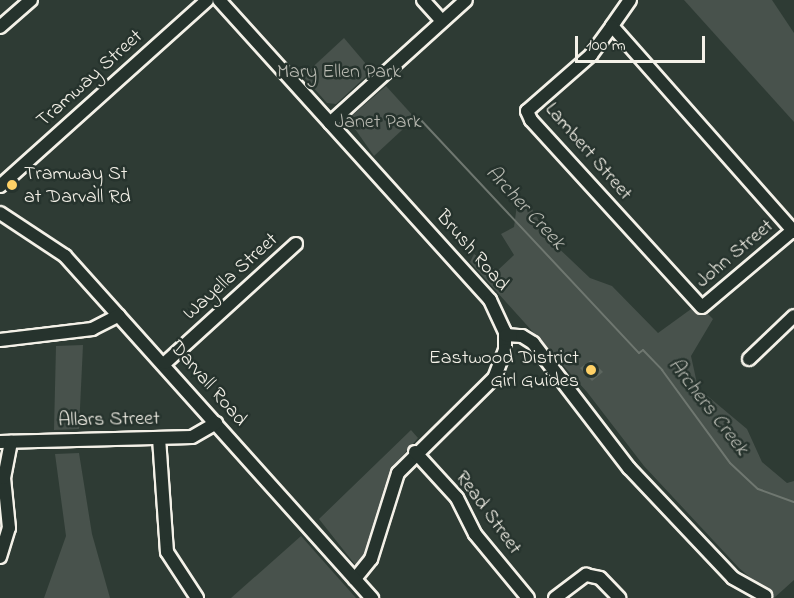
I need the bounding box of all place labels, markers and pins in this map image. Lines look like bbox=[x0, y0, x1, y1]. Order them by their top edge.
place label: Tramway St at Darvall Rd bbox=[24, 162, 131, 209]
marker: Tramway St at Darvall Rd bbox=[5, 178, 19, 192]
place label: Eastwood District Girl Guides bbox=[429, 346, 579, 393]
marker: Eastwood District Girl Guides bbox=[584, 363, 598, 377]

